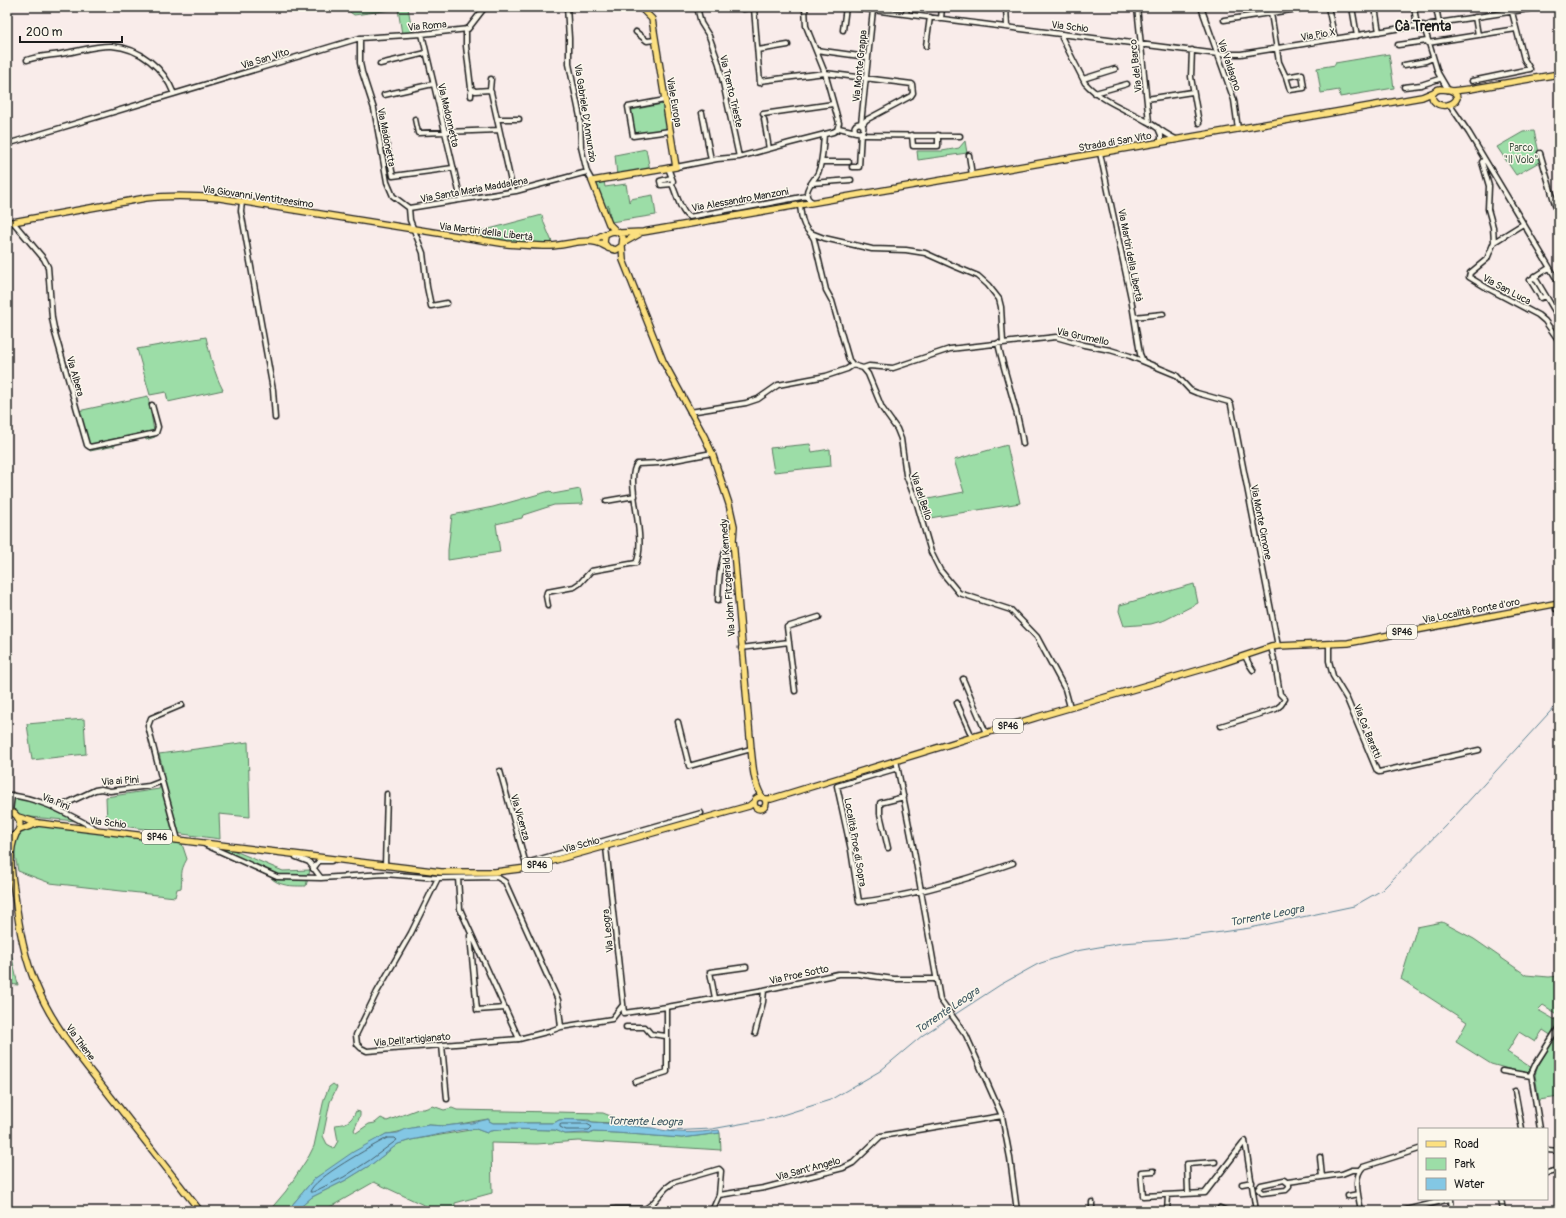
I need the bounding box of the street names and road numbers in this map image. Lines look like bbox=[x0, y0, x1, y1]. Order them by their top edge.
street label: Via Roma bbox=[407, 18, 447, 34]
street label: Via Schio bbox=[1051, 19, 1090, 35]
street label: Via Pio X bbox=[1300, 26, 1337, 44]
street label: Via Monte Grappa bbox=[850, 29, 870, 103]
street label: Via del Barco bbox=[1127, 38, 1145, 93]
street label: Via Valdagno bbox=[1215, 38, 1244, 93]
street label: Via San Vito bbox=[240, 46, 291, 72]
street label: Via Trento Trieste bbox=[717, 54, 745, 129]
street label: Via Gabriele D'Annunzio bbox=[571, 63, 599, 164]
street label: Viale Europa bbox=[664, 76, 684, 128]
street label: Via Madonnetta bbox=[435, 82, 461, 149]
street label: Via Madonetta bbox=[374, 107, 398, 168]
street label: Strada di San Vito bbox=[1078, 130, 1153, 154]
street label: Via Santa Maria Maddalena bbox=[419, 175, 529, 205]
street label: Via Giovanni Ventitreesimo bbox=[202, 183, 315, 211]
street label: Via Alessandro Manzoni bbox=[691, 186, 790, 214]
street label: Via Martiri della Libertà bbox=[1115, 208, 1145, 303]
street label: Via Martiri della Libertà bbox=[438, 220, 534, 244]
street label: Via San Luca bbox=[1480, 272, 1533, 308]
street label: Via Grumello bbox=[1055, 326, 1111, 349]
street label: Via Albera bbox=[64, 355, 87, 398]
street label: Via del Bello bbox=[908, 471, 935, 522]
street label: Via Monte Cimone bbox=[1248, 484, 1274, 561]
street label: Via John Fitzgerald Kennedy bbox=[718, 518, 738, 637]
street label: Via Località Ponte d'oro bbox=[1422, 596, 1521, 626]
road number: SP46 bbox=[1387, 625, 1417, 639]
street label: Via Ca' Baratti bbox=[1351, 702, 1384, 761]
road number: SP46 bbox=[993, 719, 1023, 733]
street label: Via ai Pini bbox=[101, 774, 140, 788]
street label: Via Pini bbox=[40, 791, 72, 813]
street label: Via Vicenza bbox=[508, 793, 532, 842]
street label: Località Proe di Sopra bbox=[841, 797, 869, 888]
street label: Via Schio bbox=[89, 815, 128, 831]
road number: SP46 bbox=[142, 830, 172, 844]
street label: Via Schio bbox=[562, 834, 601, 856]
road number: SP46 bbox=[522, 858, 552, 872]
street label: Via Leogra bbox=[600, 908, 616, 953]
street label: Via Proe Sotto bbox=[768, 963, 831, 987]
street label: Via Thiene bbox=[63, 1022, 97, 1063]
street label: Via Dell'artigianato bbox=[373, 1031, 452, 1049]
street label: Via Sant'Angelo bbox=[775, 1154, 842, 1183]

